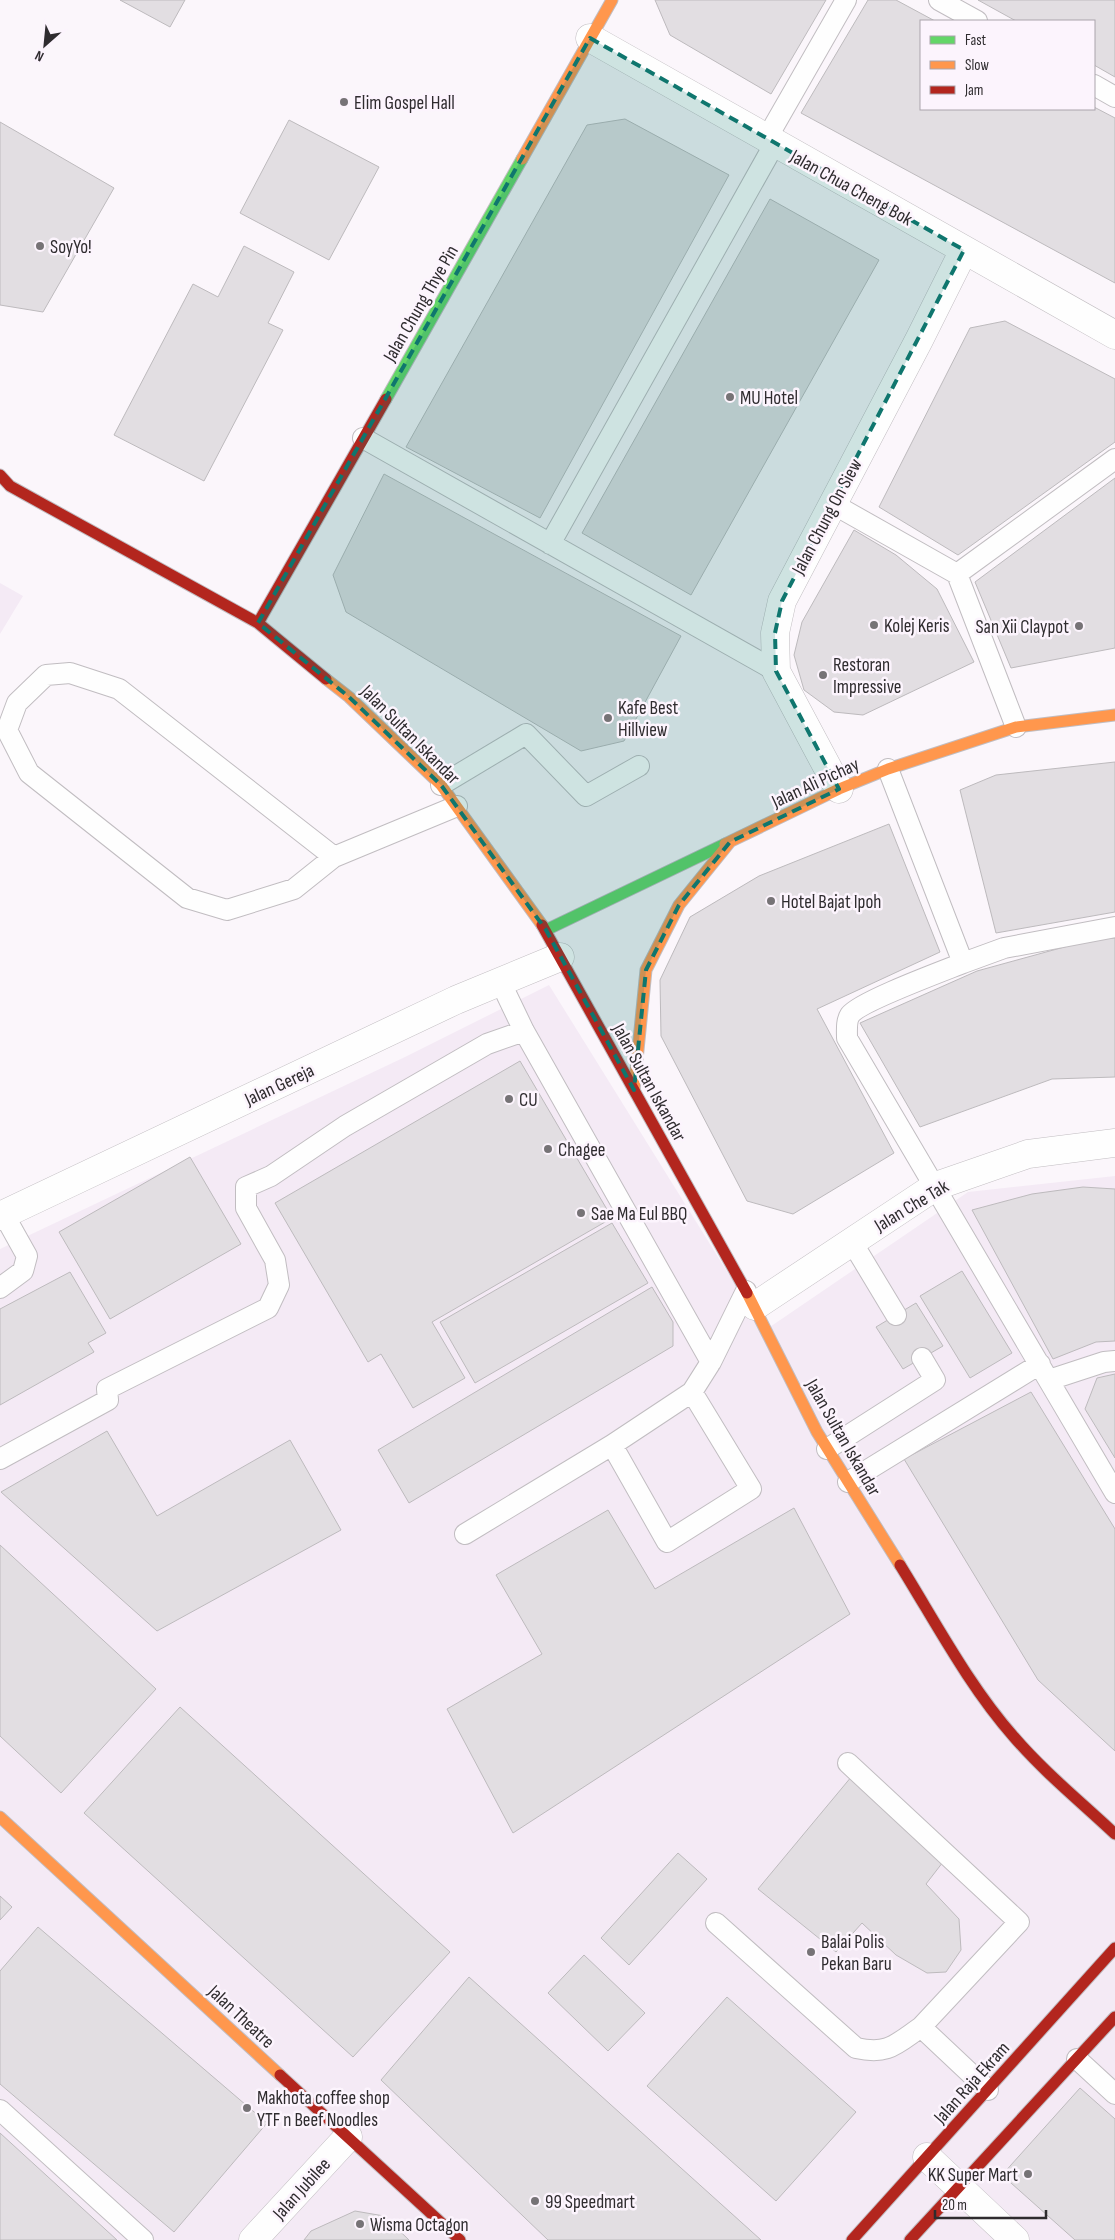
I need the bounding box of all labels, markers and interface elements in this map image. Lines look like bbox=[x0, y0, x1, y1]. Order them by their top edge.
north arrow bbox=[20, 20, 70, 70]
legend bbox=[920, 20, 1095, 110]
text: Fast bbox=[965, 31, 987, 50]
text: N bbox=[32, 47, 47, 65]
text: Slow bbox=[965, 56, 989, 75]
text: Jam bbox=[964, 81, 983, 100]
place label: Elim Gospel Hall bbox=[354, 92, 455, 115]
marker: Elim Gospel Hall bbox=[338, 96, 350, 108]
street label: Jalan Chua Cheng Bok bbox=[785, 145, 917, 232]
place label: SoyYo! bbox=[50, 236, 92, 259]
marker: SoyYo! bbox=[34, 240, 46, 252]
street label: Jalan Chung Thye Pin bbox=[378, 242, 464, 367]
place label: MU Hotel bbox=[740, 387, 798, 410]
marker: MU Hotel bbox=[724, 391, 736, 403]
street label: Jalan Chung On Siew bbox=[787, 455, 868, 579]
place label: Kolej Keris bbox=[884, 615, 950, 638]
place label: San Xii Claypot bbox=[975, 616, 1069, 639]
marker: Kolej Keris bbox=[868, 619, 880, 631]
marker: San Xii Claypot bbox=[1073, 620, 1085, 632]
place label: Restoran Impressive bbox=[833, 654, 902, 699]
marker: Restoran Impressive bbox=[817, 669, 829, 681]
street label: Jalan Sultan Iskandar bbox=[355, 680, 465, 790]
place label: Kafe Best Hillview bbox=[618, 697, 678, 742]
marker: Kafe Best Hillview bbox=[602, 712, 614, 724]
street label: Jalan Ali Pichay bbox=[767, 753, 864, 814]
place label: Hotel Bajat Ipoh bbox=[781, 891, 881, 914]
marker: Hotel Bajat Ipoh bbox=[765, 895, 777, 907]
street label: Jalan Sultan Iskandar bbox=[606, 1019, 691, 1146]
street label: Jalan Gereja bbox=[240, 1059, 318, 1112]
place label: CU bbox=[519, 1089, 538, 1112]
marker: CU bbox=[503, 1093, 515, 1105]
place label: Chagee bbox=[558, 1139, 605, 1162]
marker: Chagee bbox=[542, 1143, 554, 1155]
street label: Jalan Che Tak bbox=[870, 1175, 954, 1238]
place label: Sae Ma Eul BBQ bbox=[591, 1203, 687, 1226]
marker: Sae Ma Eul BBQ bbox=[575, 1207, 587, 1219]
street label: Jalan Sultan Iskandar bbox=[799, 1374, 886, 1501]
place label: Balai Polis Pekan Baru bbox=[821, 1931, 892, 1976]
marker: Balai Polis Pekan Baru bbox=[805, 1946, 817, 1958]
street label: Jalan Theatre bbox=[202, 1980, 279, 2054]
street label: Jalan Raja Ekram bbox=[929, 2037, 1015, 2130]
place label: Makhota coffee shop YTF n Beef Noodles bbox=[257, 2087, 390, 2132]
marker: Makhota coffee shop YTF n Beef Noodles bbox=[241, 2102, 253, 2114]
street label: Jalan Jubilee bbox=[268, 2153, 336, 2225]
place label: KK Super Mart bbox=[928, 2164, 1018, 2187]
marker: KK Super Mart bbox=[1022, 2168, 1034, 2180]
scale bar bbox=[935, 2188, 1046, 2220]
place label: 99 Speedmart bbox=[545, 2191, 635, 2214]
marker: 99 Speedmart bbox=[529, 2195, 541, 2207]
text: 20 m bbox=[942, 2196, 967, 2215]
place label: Wisma Octagon bbox=[370, 2214, 469, 2237]
marker: Wisma Octagon bbox=[354, 2218, 366, 2230]

